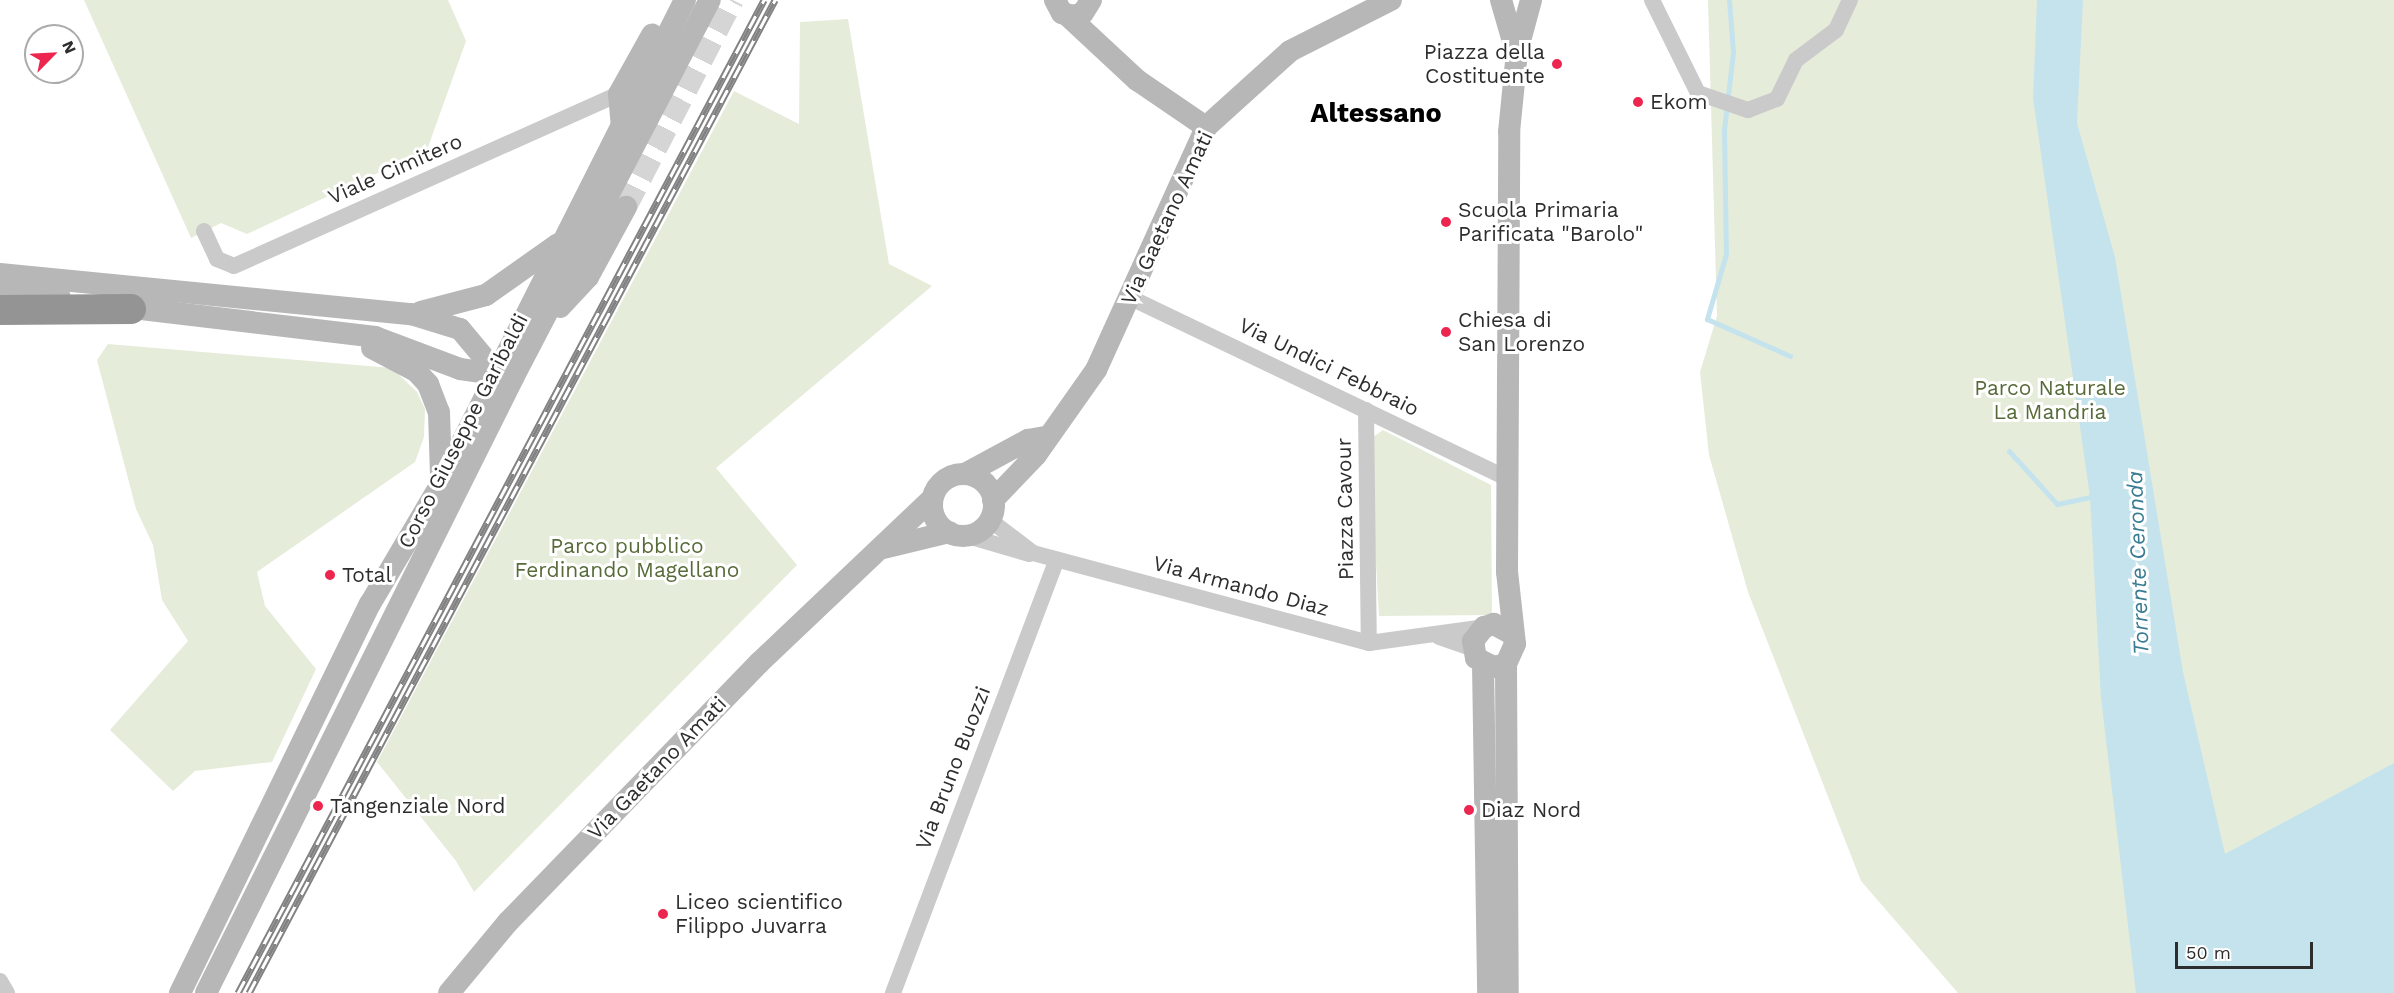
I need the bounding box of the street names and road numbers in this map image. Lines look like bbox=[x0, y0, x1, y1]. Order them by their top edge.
street label: Via Gaetano Amati bbox=[1115, 126, 1219, 310]
street label: Viale Cimitero bbox=[324, 128, 466, 210]
street label: Corso Giuseppe Garibaldi bbox=[393, 309, 533, 553]
street label: Via Undici Febbraio bbox=[1235, 312, 1423, 422]
street label: Piazza Cavour bbox=[1331, 437, 1359, 581]
street label: Via Armando Diaz bbox=[1150, 550, 1332, 622]
street label: Via Bruno Buozzi bbox=[910, 683, 996, 853]
street label: Via Gaetano Amati bbox=[582, 691, 732, 845]

